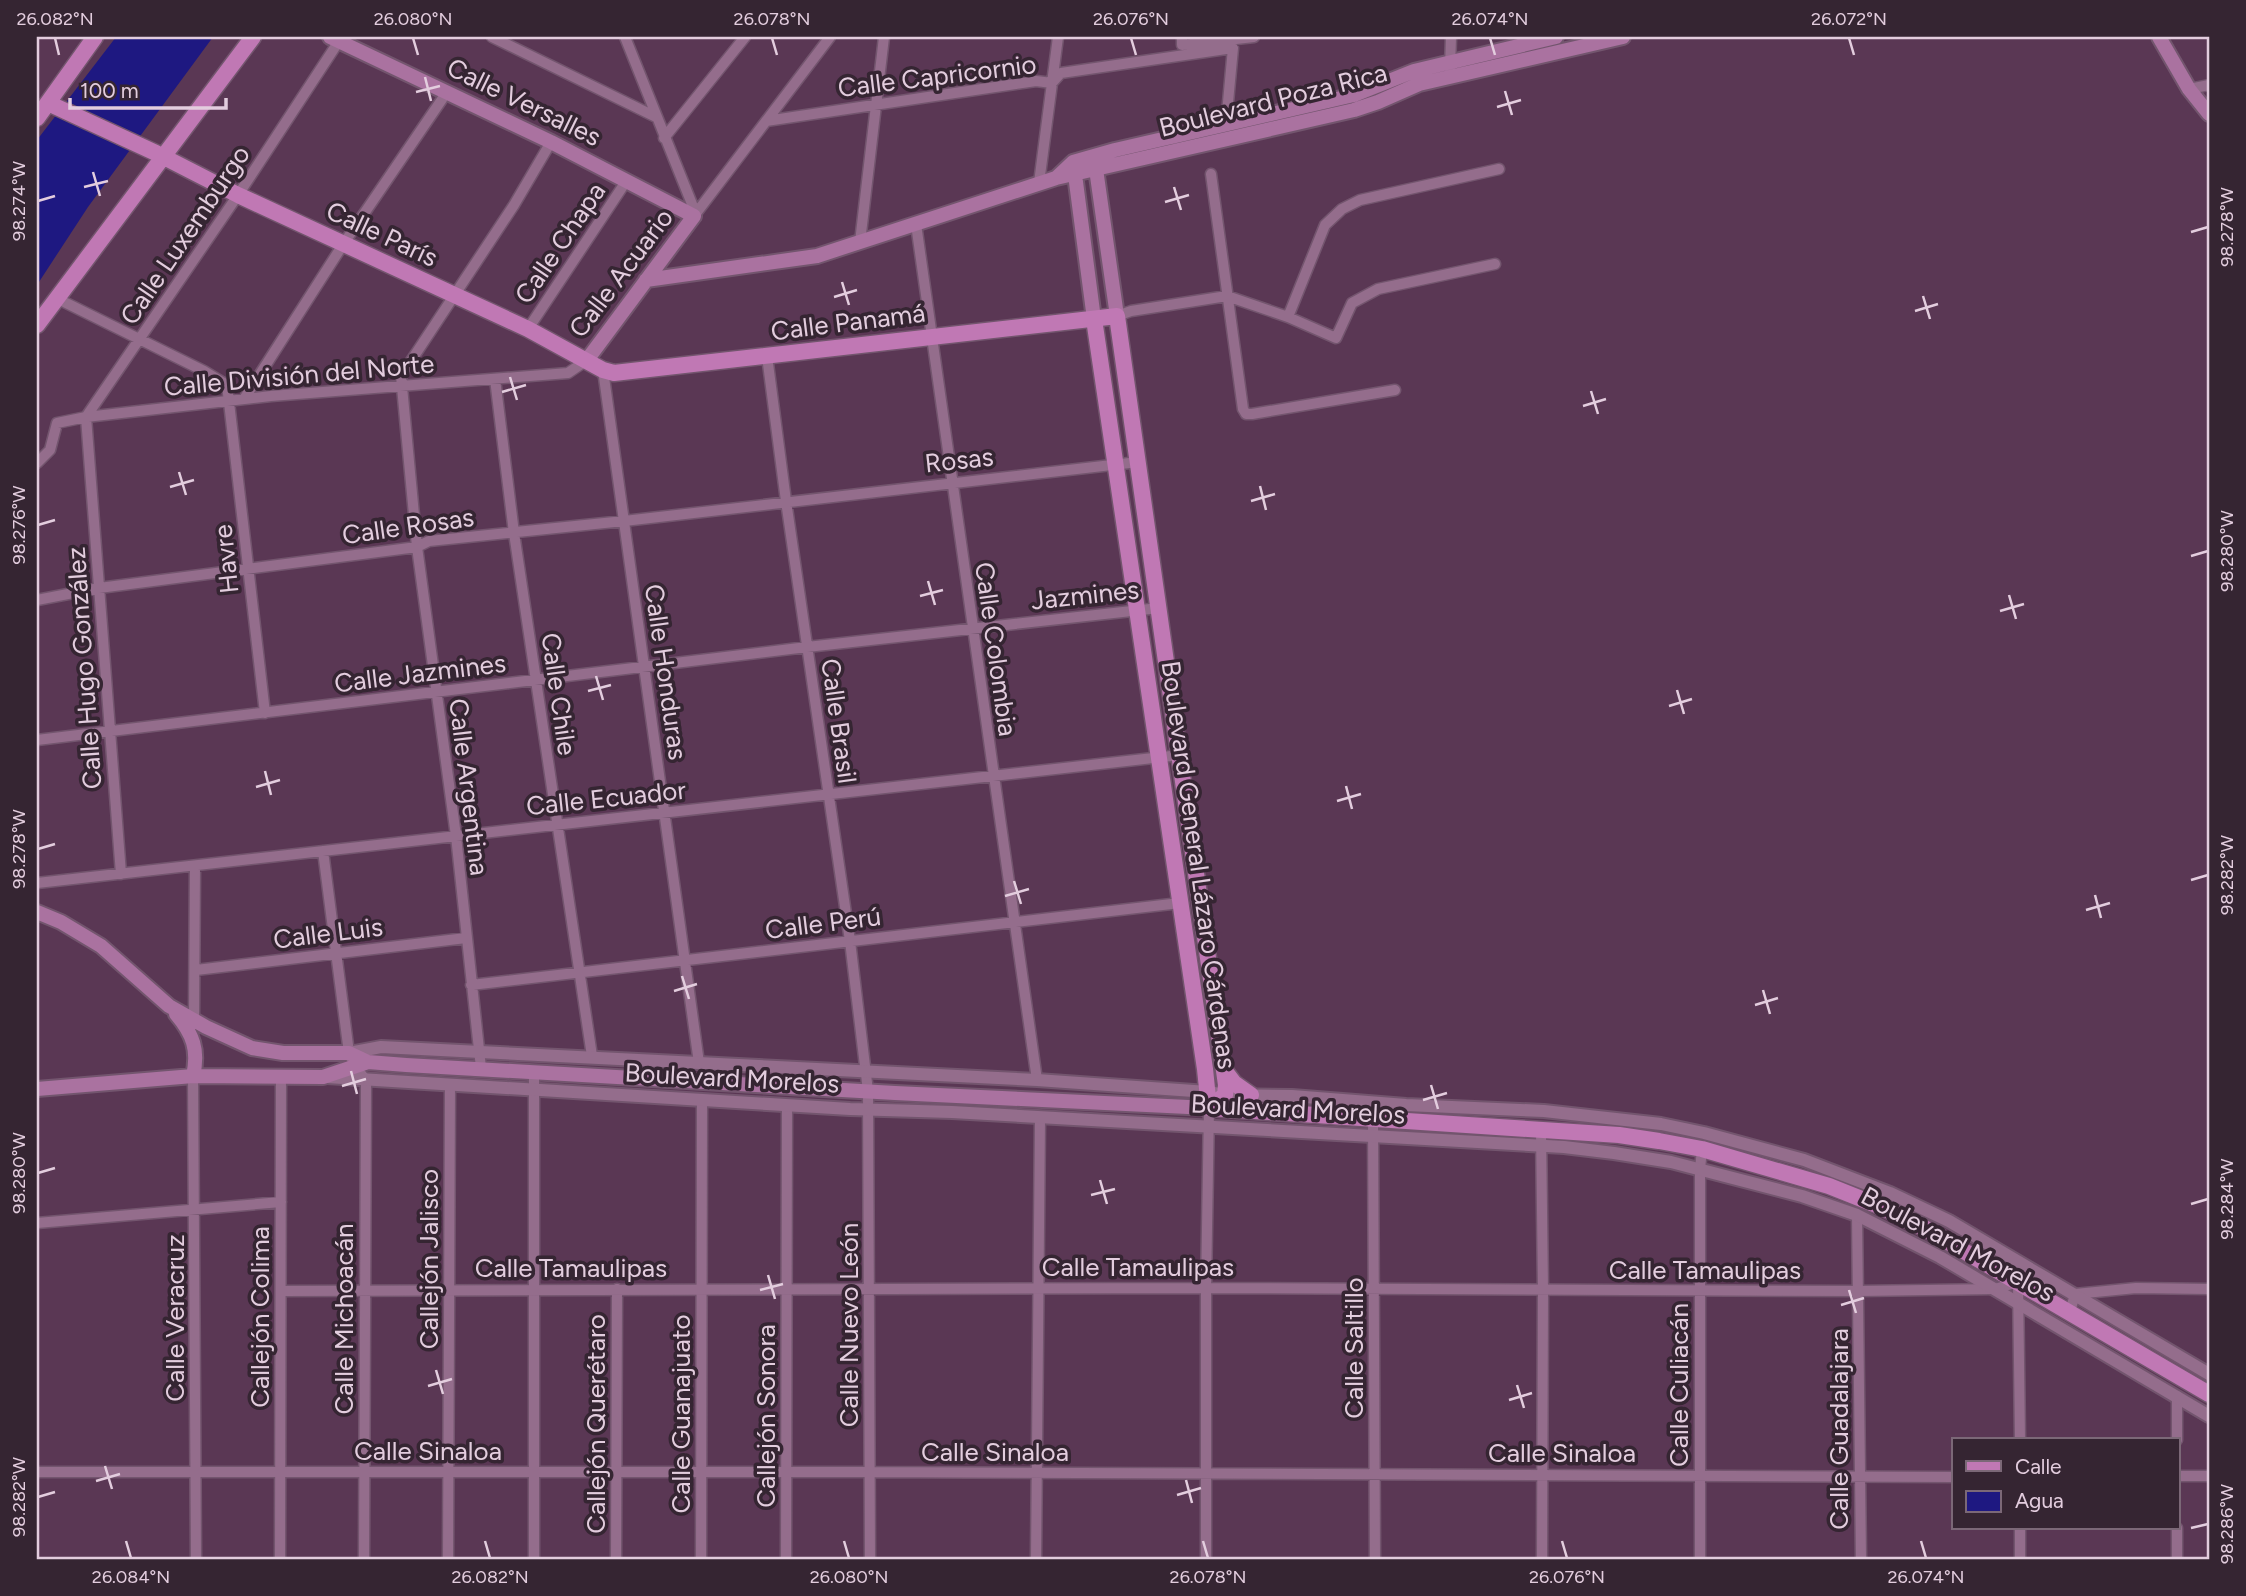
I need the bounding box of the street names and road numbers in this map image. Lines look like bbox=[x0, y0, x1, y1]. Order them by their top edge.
street label: Calle Capricornio bbox=[836, 48, 1038, 104]
street label: Calle Versalles bbox=[442, 51, 606, 153]
street label: Boulevard Poza Rica bbox=[1156, 56, 1390, 144]
street label: Calle Luxemburgo bbox=[113, 139, 257, 331]
street label: Calle Chapa bbox=[508, 176, 612, 310]
street label: Calle París bbox=[321, 194, 443, 274]
street label: Calle Acuario bbox=[562, 202, 680, 344]
street label: Calle Panamá bbox=[769, 297, 927, 347]
street label: Calle División del Norte bbox=[163, 347, 435, 403]
street label: Rosas bbox=[923, 440, 995, 480]
street label: Calle Rosas bbox=[340, 501, 476, 551]
street label: Havre bbox=[206, 523, 246, 595]
street label: Calle Hugo González bbox=[60, 546, 108, 790]
street label: Calle Colombia bbox=[968, 560, 1024, 738]
street label: Jazmines bbox=[1029, 573, 1141, 617]
street label: Calle Honduras bbox=[638, 582, 694, 762]
street label: Calle Chile bbox=[535, 631, 583, 757]
street label: Calle Jazmines bbox=[332, 647, 508, 699]
street label: Calle Brasil bbox=[814, 656, 864, 786]
street label: Boulevard General Lázaro Cárdenas bbox=[1154, 659, 1244, 1071]
street label: Calle Argentina bbox=[442, 697, 496, 877]
street label: Calle Ecuador bbox=[525, 774, 688, 822]
street label: Calle Perú bbox=[763, 900, 883, 946]
street label: Calle Luis bbox=[271, 910, 385, 956]
street label: Boulevard Morelos bbox=[624, 1056, 840, 1100]
street label: Boulevard Morelos bbox=[1190, 1087, 1406, 1131]
street label: Callejón Jalisco bbox=[413, 1169, 445, 1349]
street label: Boulevard Morelos bbox=[1856, 1179, 2060, 1309]
street label: Calle Nuevo León bbox=[833, 1223, 865, 1427]
street label: Calle Michoacán bbox=[328, 1224, 360, 1414]
street label: Callejón Colima bbox=[244, 1226, 276, 1408]
street label: Calle Veracruz bbox=[159, 1234, 191, 1402]
street label: Calle Tamaulipas bbox=[1042, 1251, 1234, 1283]
street label: Calle Tamaulipas bbox=[475, 1252, 667, 1284]
street label: Calle Tamaulipas bbox=[1609, 1254, 1801, 1286]
street label: Calle Saltillo bbox=[1338, 1277, 1370, 1419]
street label: Calle Culiacán bbox=[1663, 1303, 1695, 1467]
street label: Callejón Querétaro bbox=[580, 1314, 612, 1534]
street label: Calle Guanajuato bbox=[665, 1315, 697, 1513]
street label: Callejón Sonora bbox=[750, 1324, 782, 1508]
street label: Calle Guadalajara bbox=[1823, 1328, 1855, 1530]
street label: Calle Sinaloa bbox=[354, 1435, 502, 1467]
street label: Calle Sinaloa bbox=[921, 1436, 1069, 1468]
street label: Calle Sinaloa bbox=[1488, 1437, 1636, 1469]

